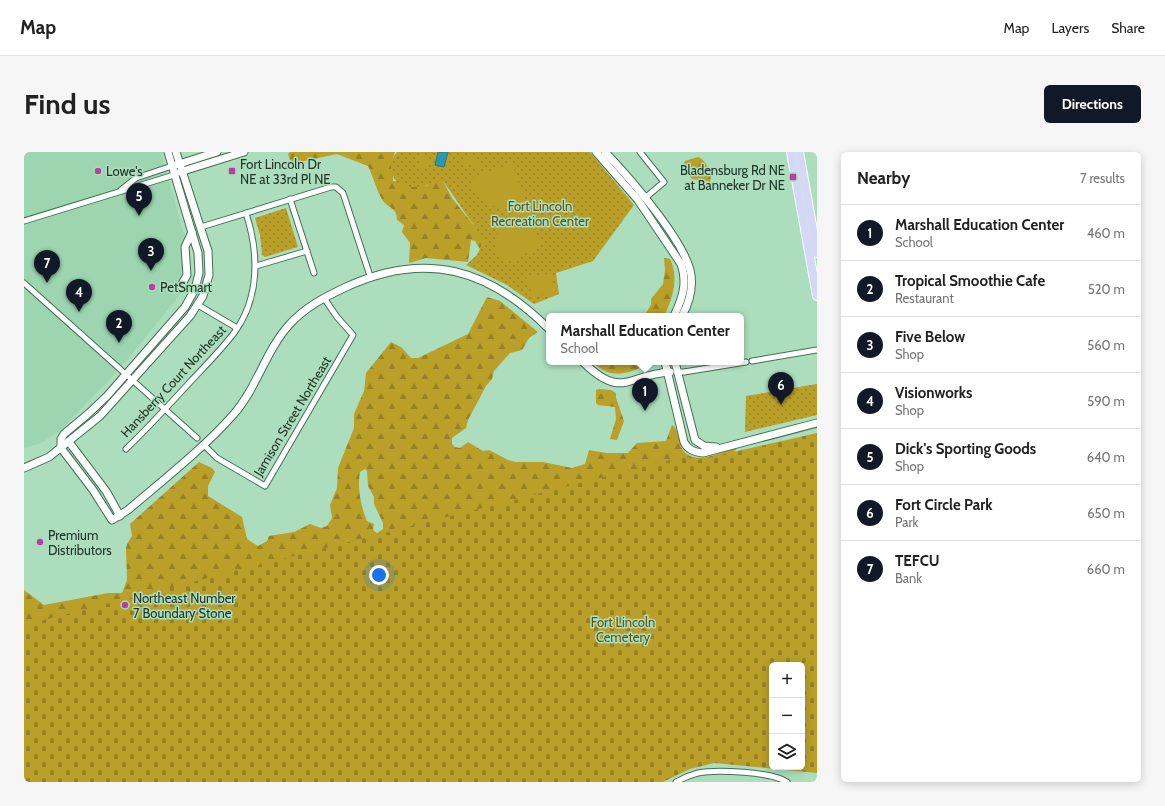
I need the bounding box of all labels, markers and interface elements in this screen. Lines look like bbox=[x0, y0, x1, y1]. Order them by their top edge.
text: Map bbox=[20, 16, 56, 39]
text: Map bbox=[1004, 19, 1029, 37]
text: Layers bbox=[1051, 19, 1089, 37]
text: Share bbox=[1111, 19, 1145, 37]
button: Directions bbox=[1044, 85, 1141, 123]
text: Find us bbox=[24, 87, 110, 121]
place label: Fort Lincoln Dr NE at 33rd Pl NE bbox=[240, 156, 331, 187]
place label: Bladensburg Rd NE at Banneker Dr NE bbox=[680, 162, 785, 193]
place label: Lowe's bbox=[106, 163, 143, 179]
marker: Lowe's bbox=[93, 166, 103, 176]
marker: Fort Lincoln Dr NE at 33rd Pl NE bbox=[227, 166, 237, 176]
text: Nearby bbox=[857, 168, 910, 188]
text: 7 results bbox=[1080, 170, 1125, 186]
marker: Bladensburg Rd NE at Banneker Dr NE bbox=[788, 172, 798, 182]
pin: 5 bbox=[126, 183, 152, 216]
park label: Fort Lincoln Recreation Center bbox=[491, 198, 590, 229]
text: Marshall Education Center bbox=[895, 216, 1064, 234]
text: 1 bbox=[868, 225, 872, 241]
text: 460 m bbox=[1087, 225, 1125, 241]
text: School bbox=[895, 234, 933, 250]
pin: 3 bbox=[138, 238, 164, 271]
pin: 7 bbox=[34, 250, 60, 283]
text: Tropical Smoothie Cafe bbox=[895, 272, 1045, 290]
pin: 4 bbox=[66, 279, 92, 312]
place label: PetSmart bbox=[160, 279, 213, 295]
text: 2 bbox=[867, 281, 873, 297]
text: 520 m bbox=[1088, 281, 1125, 297]
marker: PetSmart bbox=[147, 282, 157, 292]
text: Restaurant bbox=[895, 290, 954, 306]
pin: 2 bbox=[106, 310, 132, 343]
popup bbox=[546, 313, 744, 365]
street label: Hansberry Court Northeast bbox=[117, 321, 229, 440]
text: Marshall Education Center bbox=[560, 322, 730, 340]
text: Five Below bbox=[895, 328, 965, 346]
text: 3 bbox=[866, 337, 874, 353]
text: 560 m bbox=[1087, 337, 1125, 353]
text: School bbox=[560, 340, 598, 356]
text: Shop bbox=[895, 346, 924, 362]
street label: Jamison Street Northeast bbox=[249, 353, 334, 480]
pin: 6 bbox=[768, 372, 794, 405]
pin: 1 bbox=[632, 378, 658, 411]
text: Visionworks bbox=[895, 384, 972, 402]
text: 4 bbox=[866, 393, 874, 409]
text: 590 m bbox=[1087, 393, 1125, 409]
text: Shop bbox=[895, 402, 924, 418]
text: Dick's Sporting Goods bbox=[895, 440, 1036, 458]
text: 5 bbox=[867, 449, 873, 465]
text: 640 m bbox=[1087, 449, 1125, 465]
text: Shop bbox=[895, 458, 924, 474]
text: Fort Circle Park bbox=[895, 496, 993, 514]
text: 6 bbox=[866, 505, 874, 521]
text: 650 m bbox=[1087, 505, 1125, 521]
text: Park bbox=[895, 514, 918, 530]
place label: Premium Distributors bbox=[48, 527, 112, 558]
marker: Premium Distributors bbox=[35, 537, 45, 547]
text: TEFCU bbox=[895, 552, 940, 570]
text: 7 bbox=[867, 561, 873, 577]
text: 660 m bbox=[1087, 561, 1125, 577]
your location bbox=[369, 565, 389, 585]
text: Bank bbox=[895, 570, 922, 586]
place label: Northeast Number 7 Boundary Stone bbox=[133, 590, 236, 621]
marker: Northeast Number 7 Boundary Stone bbox=[120, 600, 130, 610]
park label: Fort Lincoln Cemetery bbox=[591, 614, 655, 645]
map controls bbox=[769, 662, 805, 770]
button: + bbox=[769, 662, 805, 698]
button: − bbox=[769, 698, 805, 734]
button: layers bbox=[769, 734, 805, 770]

